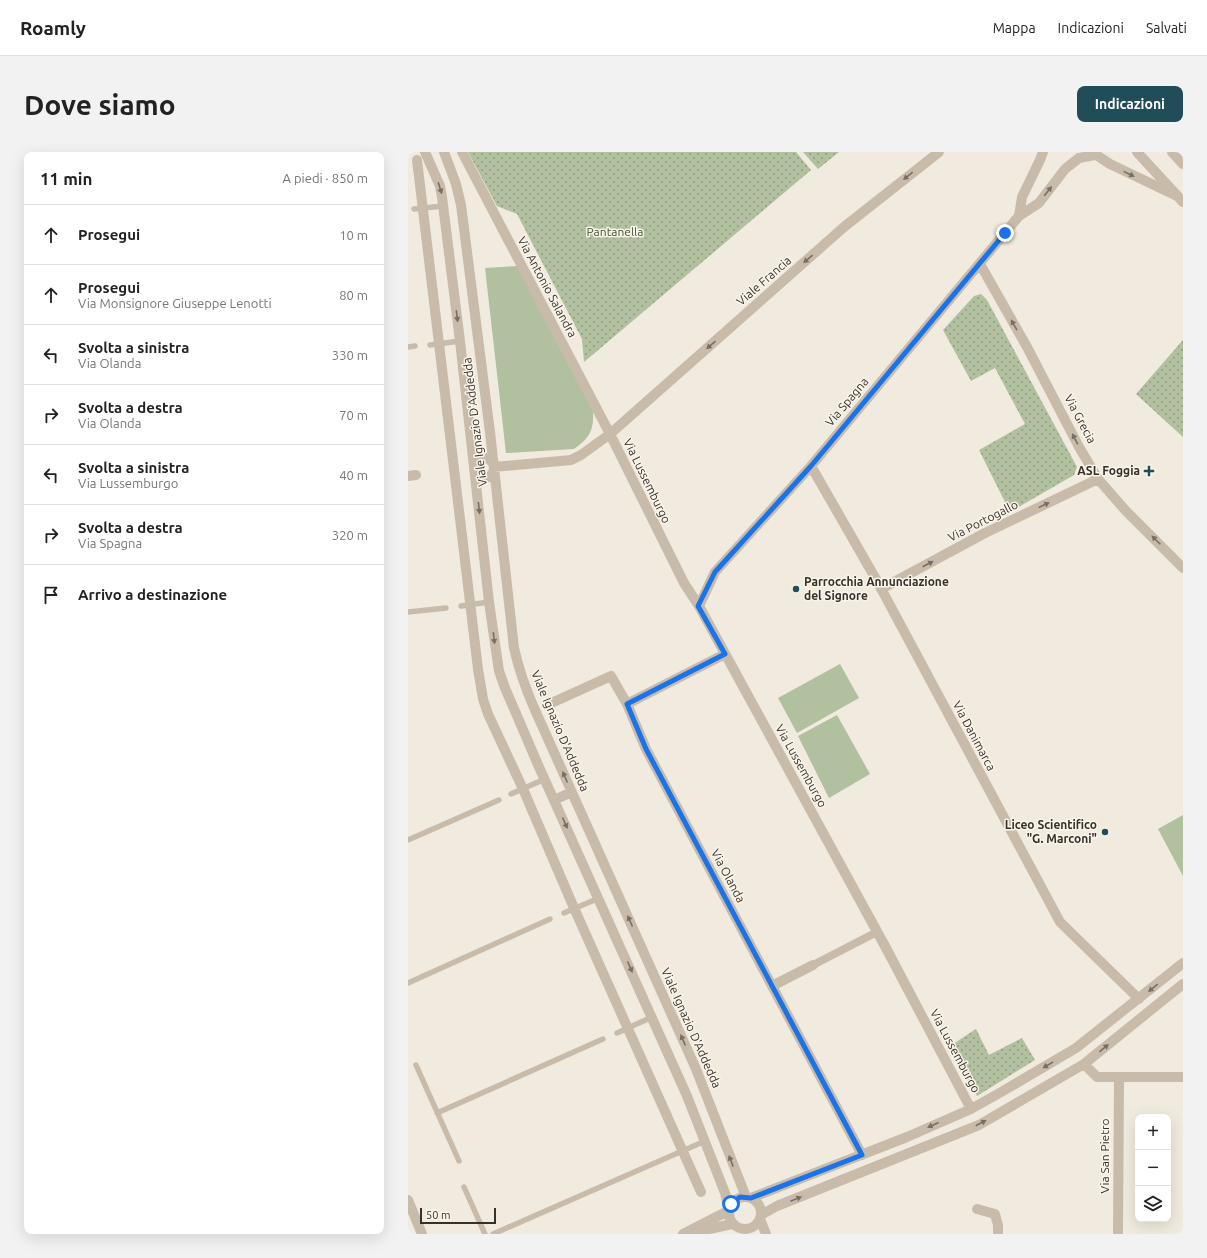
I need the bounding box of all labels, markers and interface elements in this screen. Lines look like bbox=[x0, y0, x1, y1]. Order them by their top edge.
text: Roamly bbox=[20, 17, 86, 39]
text: Mappa bbox=[993, 20, 1036, 36]
text: Indicazioni bbox=[1058, 20, 1124, 36]
text: Salvati bbox=[1146, 20, 1187, 36]
button: Indicazioni bbox=[1077, 86, 1183, 122]
text: Dove siamo bbox=[24, 89, 176, 120]
text: 11 min bbox=[40, 169, 93, 188]
text: A piedi · 850 m bbox=[283, 171, 368, 185]
one-way arrow bbox=[1123, 171, 1135, 177]
one-way arrow bbox=[903, 172, 914, 181]
one-way arrow bbox=[437, 182, 443, 194]
one-way arrow bbox=[1044, 185, 1052, 196]
icon: ahead bbox=[40, 224, 62, 246]
route end bbox=[996, 224, 1014, 242]
park label: Pantanella bbox=[587, 225, 643, 238]
text: Prosegui bbox=[78, 226, 140, 243]
text: 10 m bbox=[339, 228, 368, 242]
street label: Via Antonio Salandra bbox=[515, 234, 580, 339]
street label: Viale Francia bbox=[734, 253, 794, 308]
one-way arrow bbox=[803, 255, 813, 264]
text: Prosegui bbox=[78, 279, 140, 296]
icon: ahead bbox=[40, 284, 62, 306]
text: 80 m bbox=[339, 288, 368, 302]
text: Via Monsignore Giuseppe Lenotti bbox=[78, 296, 272, 310]
one-way arrow bbox=[454, 310, 460, 323]
one-way arrow bbox=[1011, 319, 1018, 331]
text: Svolta a sinistra bbox=[78, 339, 189, 356]
one-way arrow bbox=[705, 341, 716, 350]
icon: left bbox=[40, 344, 62, 366]
text: 330 m bbox=[332, 348, 368, 362]
text: Via Olanda bbox=[78, 356, 141, 370]
street label: Viale Ignazio D'Addedda bbox=[460, 357, 489, 487]
street label: Via Spagna bbox=[823, 375, 871, 429]
street label: Via Grecia bbox=[1062, 392, 1099, 445]
text: Svolta a destra bbox=[78, 399, 183, 416]
icon: right bbox=[40, 404, 62, 426]
text: 70 m bbox=[339, 408, 368, 422]
text: Via Olanda bbox=[78, 416, 141, 430]
one-way arrow bbox=[1072, 434, 1079, 445]
street label: Via Lussemburgo bbox=[621, 436, 674, 525]
text: Svolta a sinistra bbox=[78, 459, 189, 476]
icon: left bbox=[40, 464, 62, 486]
place label: ASL Foggia bbox=[1077, 464, 1140, 477]
marker: ASL Foggia bbox=[1143, 465, 1155, 477]
text: 40 m bbox=[339, 468, 368, 482]
text: Via Lussemburgo bbox=[78, 476, 178, 490]
street label: Via Portogallo bbox=[946, 497, 1020, 544]
one-way arrow bbox=[476, 502, 482, 514]
one-way arrow bbox=[1038, 502, 1049, 508]
text: Svolta a destra bbox=[78, 519, 183, 536]
icon: right bbox=[40, 524, 62, 546]
text: 320 m bbox=[332, 528, 368, 542]
one-way arrow bbox=[1151, 535, 1161, 545]
text: Via Spagna bbox=[78, 536, 142, 550]
one-way arrow bbox=[922, 561, 934, 567]
place label: Parrocchia Annunciazione del Signore bbox=[804, 575, 949, 602]
icon: arrive bbox=[40, 584, 62, 606]
marker: Parrocchia Annunciazione del Signore bbox=[791, 584, 801, 594]
text: Arrivo a destinazione bbox=[78, 586, 227, 603]
one-way arrow bbox=[491, 631, 497, 644]
street label: Viale Ignazio D'Addedda bbox=[529, 668, 592, 793]
street label: Via Danimarca bbox=[951, 699, 998, 773]
street label: Via Lussemburgo bbox=[773, 722, 830, 809]
one-way arrow bbox=[562, 772, 568, 783]
one-way arrow bbox=[562, 818, 568, 829]
place label: Liceo Scientifico "G. Marconi" bbox=[1005, 818, 1097, 845]
marker: Liceo Scientifico "G. Marconi" bbox=[1100, 827, 1110, 837]
street label: Via Olanda bbox=[709, 847, 748, 905]
one-way arrow bbox=[627, 916, 633, 927]
one-way arrow bbox=[627, 962, 633, 973]
street label: Viale Ignazio D'Addedda bbox=[659, 966, 724, 1090]
one-way arrow bbox=[1147, 983, 1158, 992]
street label: Via Lussemburgo bbox=[928, 1007, 983, 1095]
one-way arrow bbox=[680, 1034, 686, 1046]
one-way arrow bbox=[1098, 1043, 1109, 1052]
one-way arrow bbox=[1042, 1061, 1054, 1068]
map controls bbox=[1135, 1114, 1171, 1222]
button: + bbox=[1135, 1114, 1171, 1150]
street label: Via San Pietro bbox=[1098, 1119, 1111, 1193]
one-way arrow bbox=[975, 1120, 987, 1126]
one-way arrow bbox=[928, 1122, 939, 1128]
button: − bbox=[1135, 1150, 1171, 1186]
one-way arrow bbox=[728, 1154, 734, 1166]
button: layers bbox=[1135, 1186, 1171, 1222]
route start bbox=[722, 1195, 740, 1213]
one-way arrow bbox=[791, 1195, 803, 1201]
scale bar bbox=[420, 1206, 496, 1225]
text: 50 m bbox=[426, 1209, 450, 1221]

